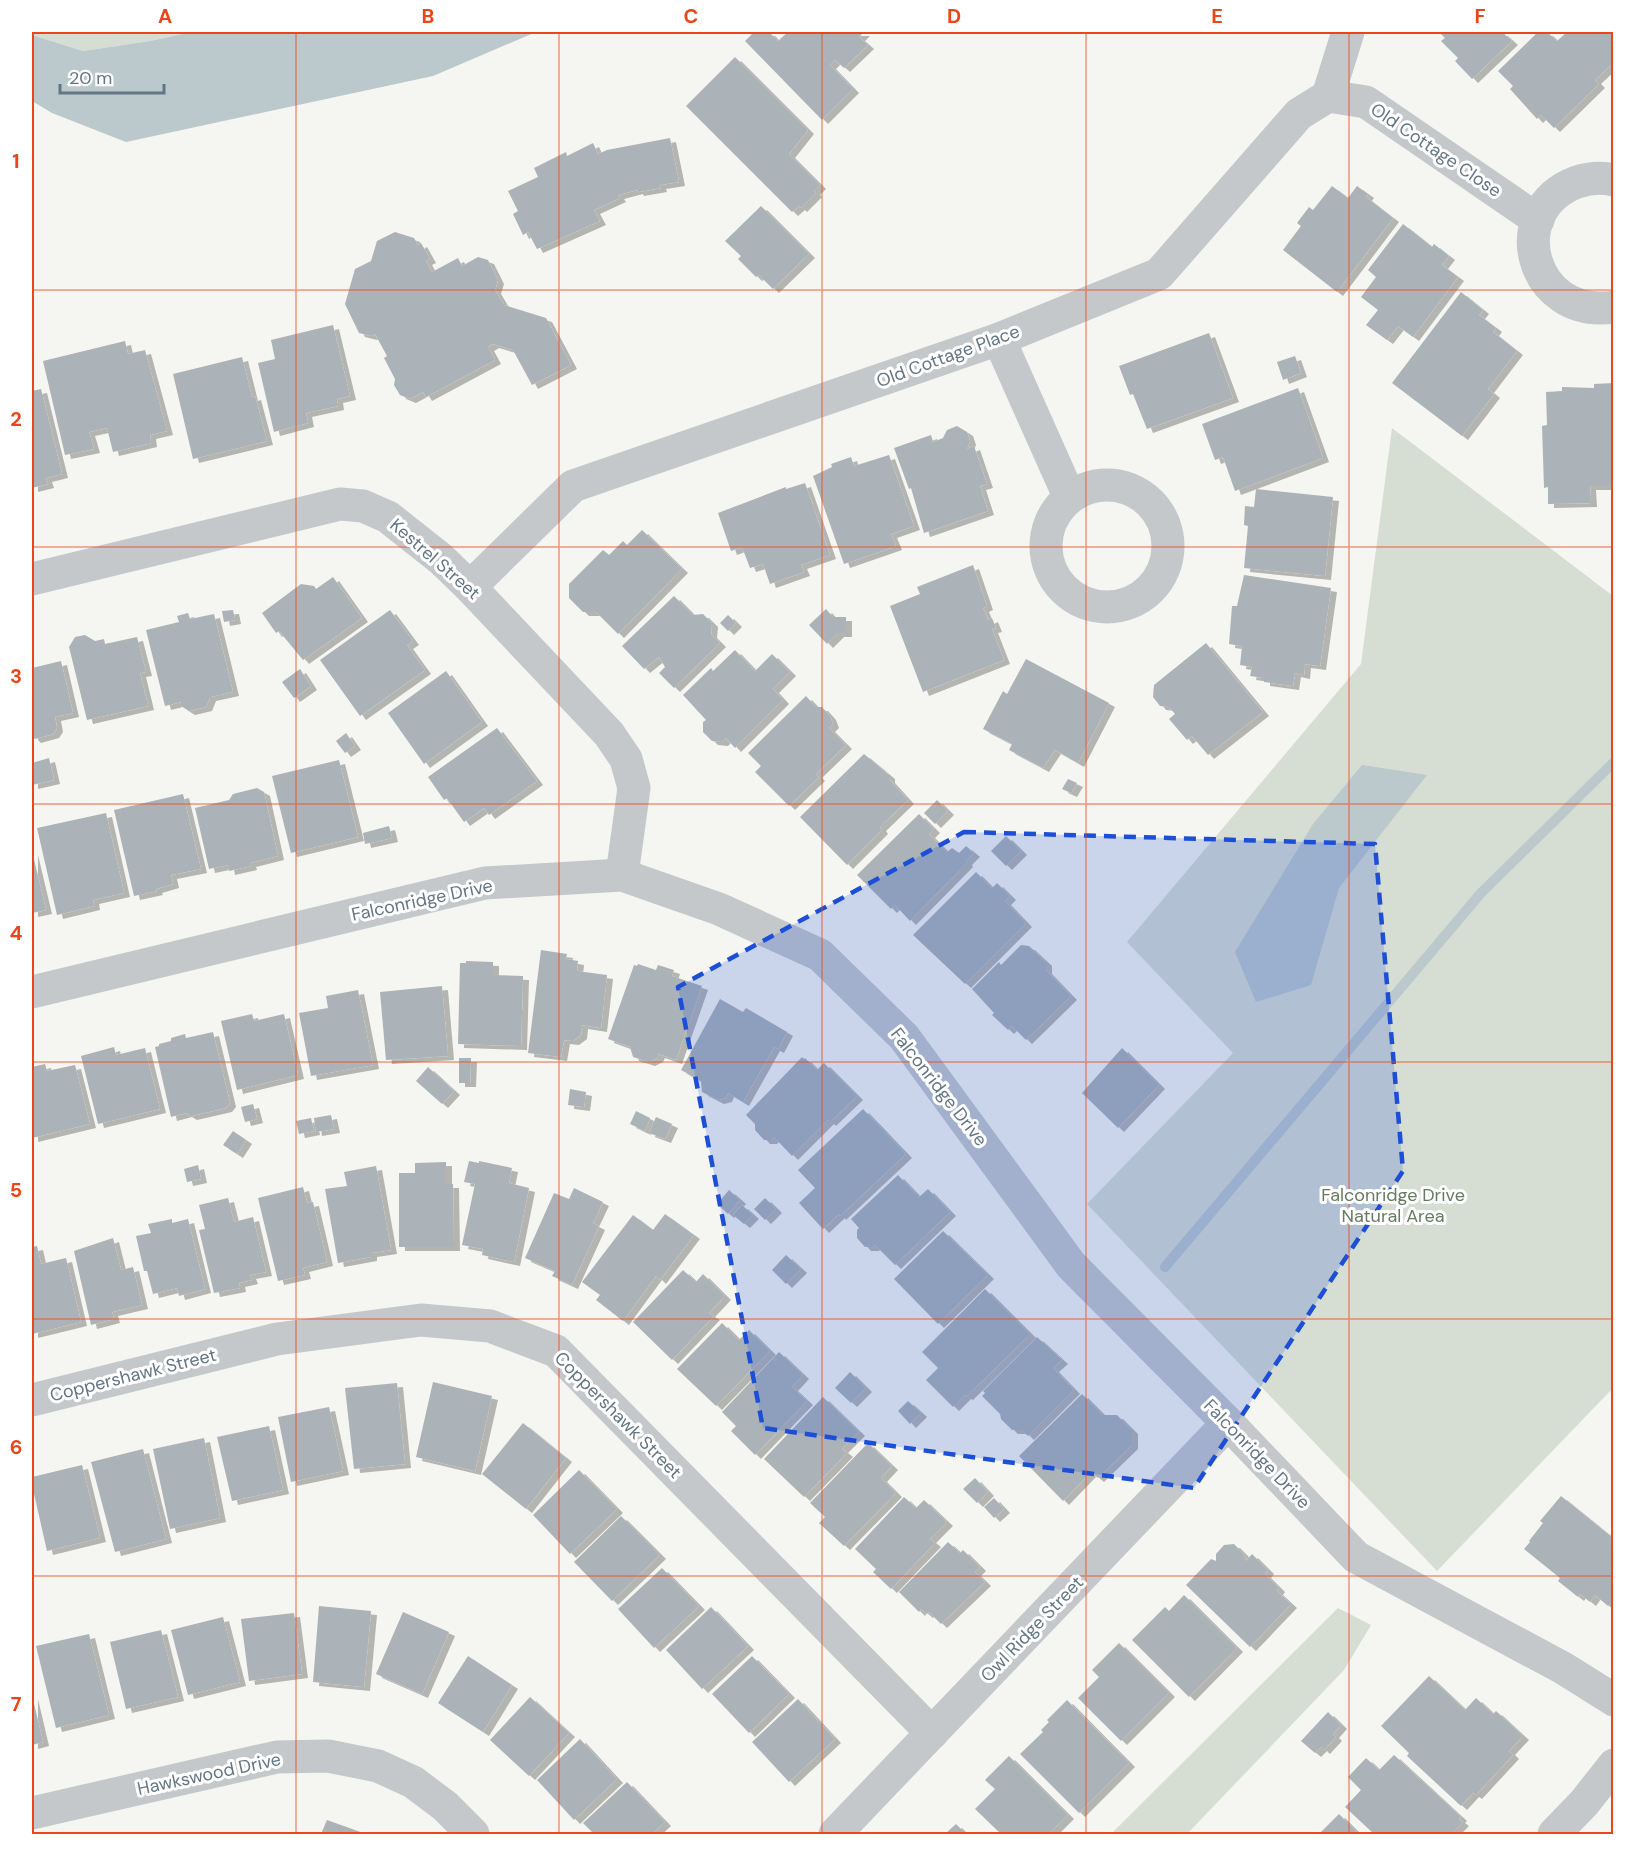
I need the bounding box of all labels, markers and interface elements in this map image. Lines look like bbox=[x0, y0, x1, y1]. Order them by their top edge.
text: A bbox=[158, 3, 172, 29]
text: B bbox=[422, 3, 434, 29]
text: C bbox=[684, 3, 698, 29]
text: D bbox=[947, 3, 961, 29]
text: E bbox=[1211, 3, 1223, 29]
text: F bbox=[1474, 3, 1486, 29]
scale bar bbox=[60, 57, 164, 95]
text: 20 m bbox=[69, 66, 112, 90]
street label: Old Cottage Close bbox=[1366, 97, 1506, 203]
text: 1 bbox=[12, 148, 20, 174]
street label: Old Cottage Place bbox=[873, 319, 1023, 393]
text: 2 bbox=[10, 406, 22, 432]
street label: Kestrel Street bbox=[385, 513, 485, 605]
text: 3 bbox=[10, 663, 22, 689]
street label: Falconridge Drive bbox=[349, 873, 495, 927]
text: 4 bbox=[10, 920, 23, 946]
street label: Falconridge Drive bbox=[885, 1023, 993, 1151]
text: 5 bbox=[10, 1177, 22, 1203]
park label: Falconridge Drive Natural Area bbox=[1321, 1183, 1465, 1228]
street label: Coppershawk Street bbox=[47, 1343, 219, 1407]
street label: Coppershawk Street bbox=[549, 1346, 687, 1484]
street label: Falconridge Drive bbox=[1198, 1394, 1316, 1514]
text: 6 bbox=[10, 1434, 22, 1460]
street label: Owl Ridge Street bbox=[975, 1571, 1089, 1687]
text: 7 bbox=[11, 1691, 22, 1717]
street label: Hawkswood Drive bbox=[135, 1747, 283, 1801]

